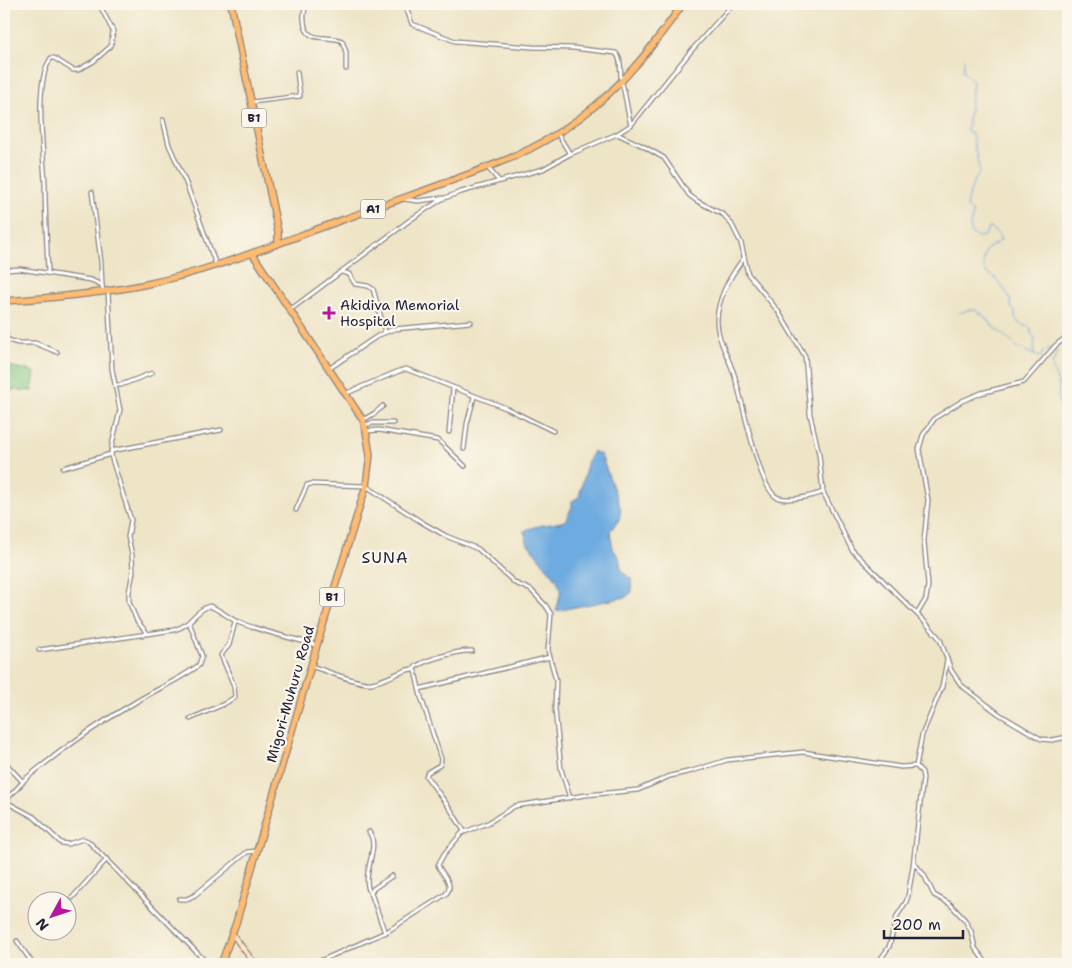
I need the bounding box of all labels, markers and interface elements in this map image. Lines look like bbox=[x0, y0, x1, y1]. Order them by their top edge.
road number: B1 bbox=[242, 109, 266, 128]
road number: A1 bbox=[360, 200, 386, 218]
place label: Akidiva Memorial Hospital bbox=[340, 296, 460, 330]
marker: Akidiva Memorial Hospital bbox=[322, 306, 336, 320]
district label: SUNA bbox=[361, 547, 409, 568]
road number: B1 bbox=[320, 588, 344, 606]
street label: Migori-Muhuru Road bbox=[262, 623, 318, 765]
north arrow bbox=[28, 890, 78, 940]
scale bar bbox=[884, 908, 963, 940]
text: N bbox=[32, 914, 53, 934]
text: 200 m bbox=[892, 915, 941, 935]

